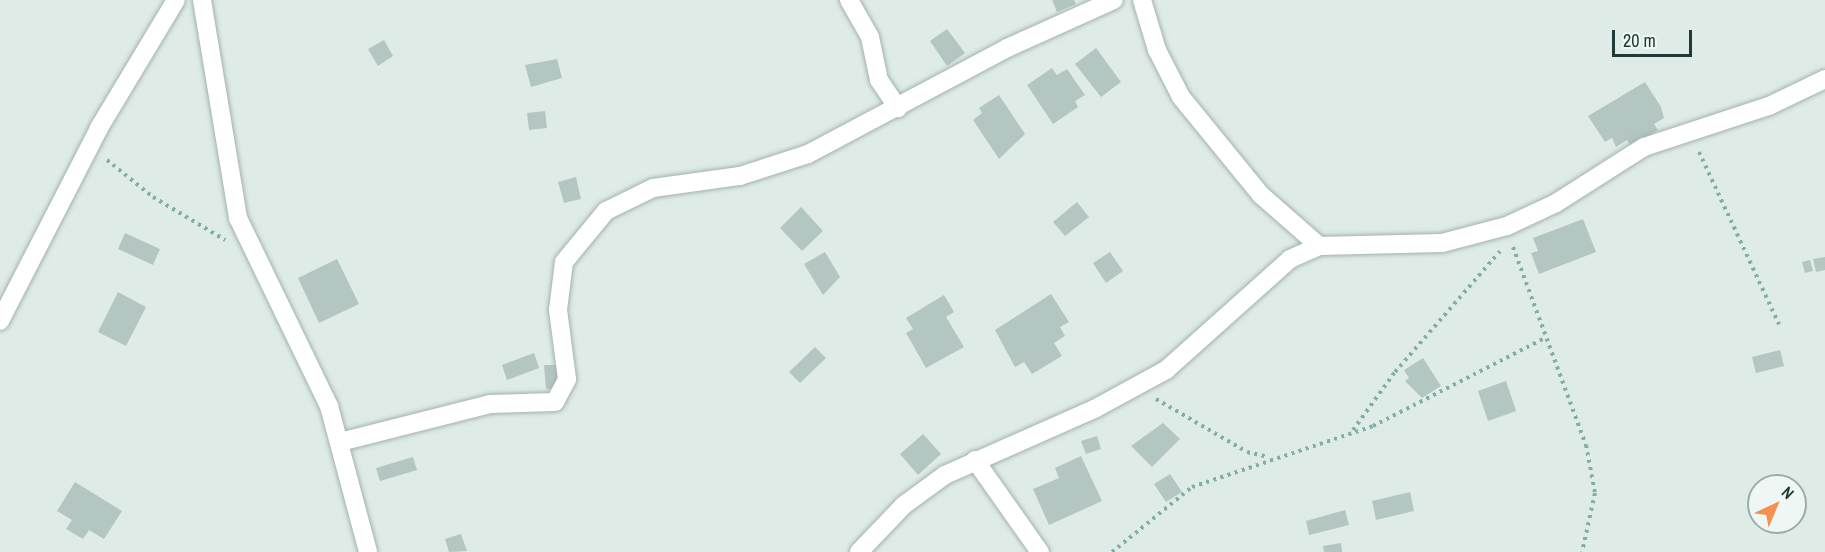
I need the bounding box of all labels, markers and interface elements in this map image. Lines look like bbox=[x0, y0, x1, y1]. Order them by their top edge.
scale bar bbox=[1615, 18, 1694, 56]
text: 20 m bbox=[1623, 28, 1656, 53]
north arrow bbox=[1747, 474, 1807, 534]
text: N bbox=[1777, 481, 1799, 504]

